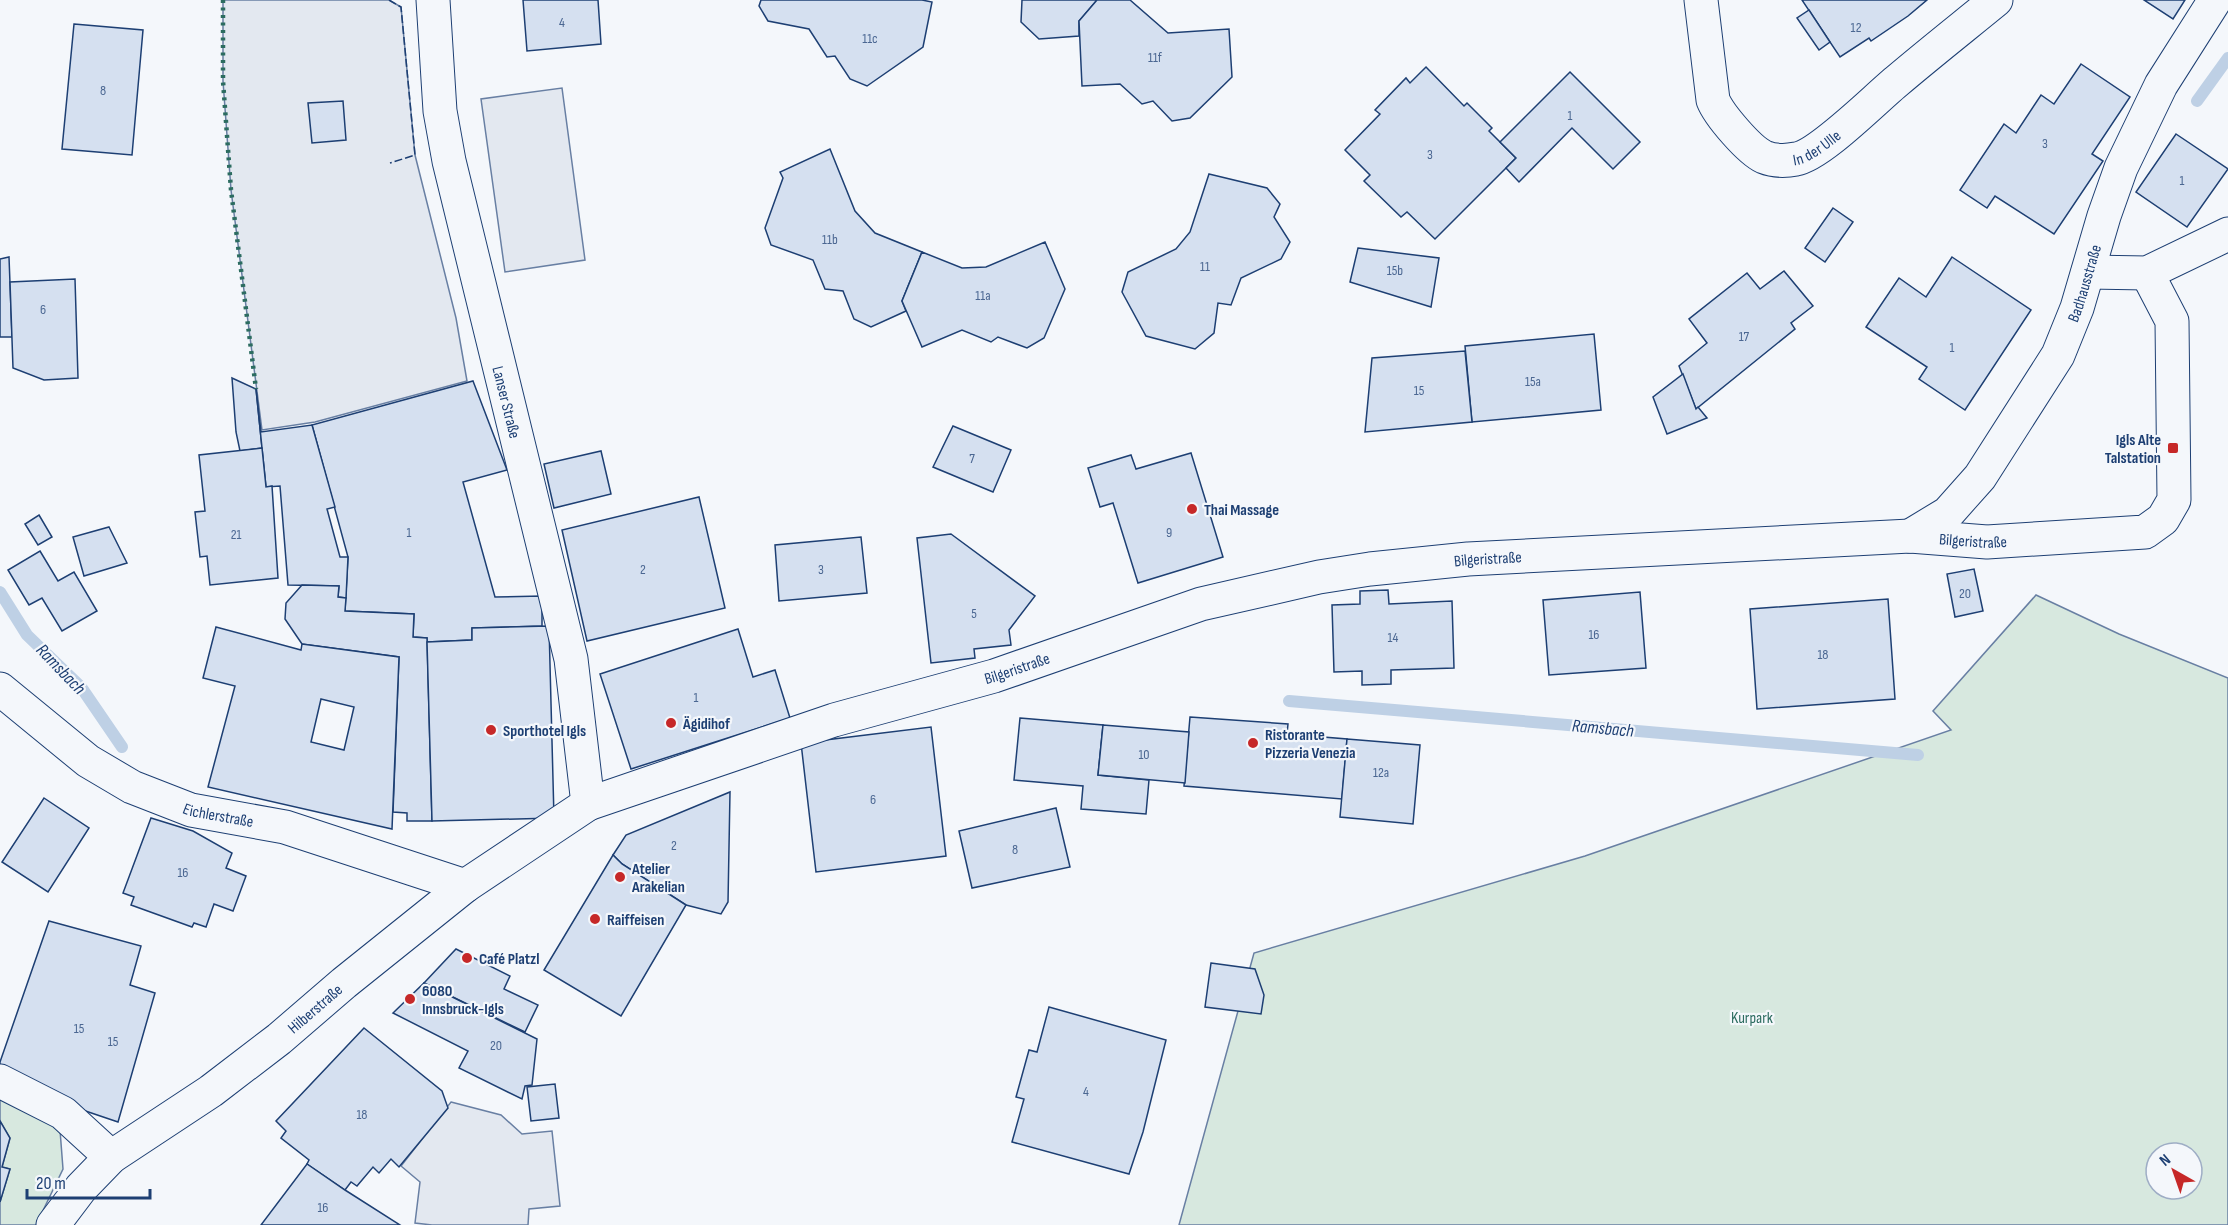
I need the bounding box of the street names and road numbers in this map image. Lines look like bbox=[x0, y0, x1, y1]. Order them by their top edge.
street label: In der Ulle bbox=[1792, 127, 1845, 170]
street label: Badhausstraße bbox=[2064, 243, 2106, 325]
street label: Lanser Straße bbox=[487, 364, 524, 440]
street label: Bilgeristraße bbox=[1938, 530, 2007, 553]
street label: Bilgeristraße bbox=[1453, 548, 1522, 571]
street label: Bilgeristraße bbox=[982, 649, 1052, 689]
street label: Eichlerstraße bbox=[180, 800, 255, 832]
street label: Hilberstraße bbox=[284, 981, 347, 1038]

